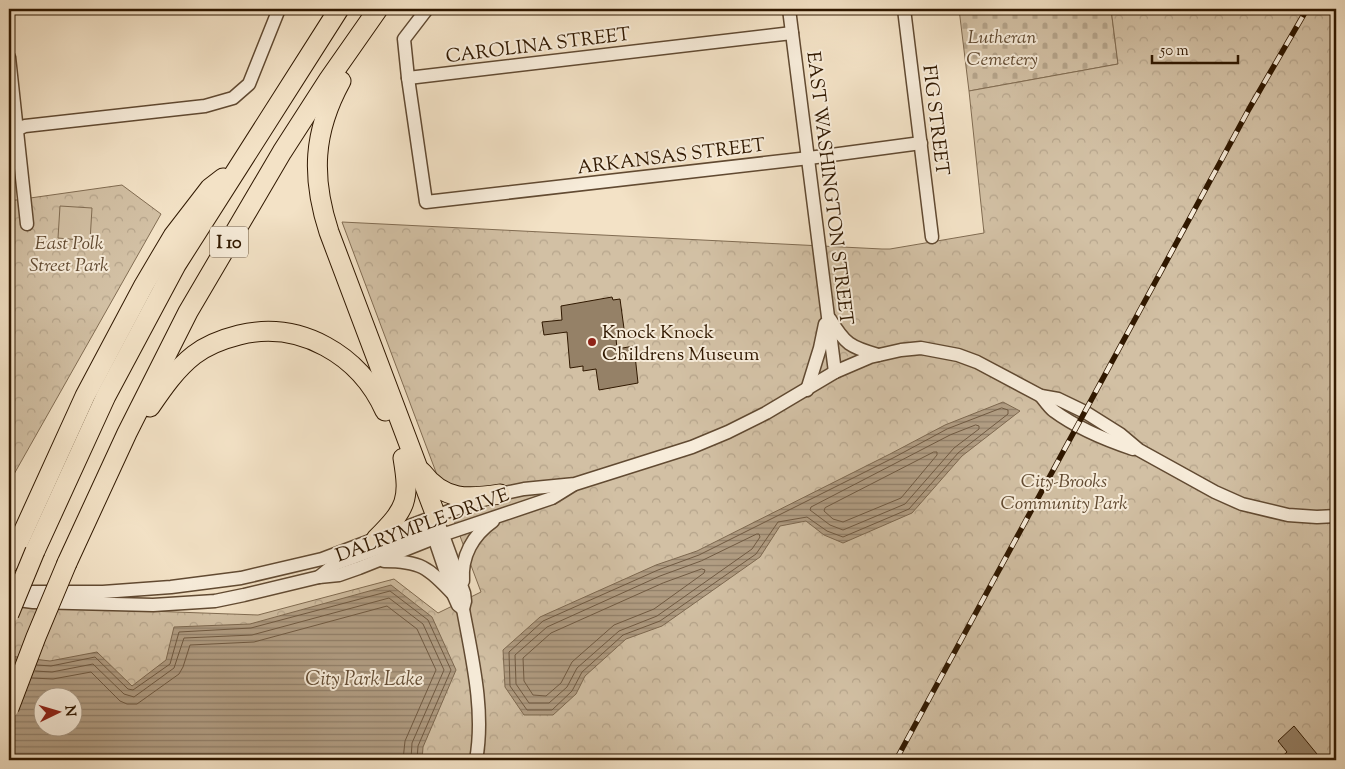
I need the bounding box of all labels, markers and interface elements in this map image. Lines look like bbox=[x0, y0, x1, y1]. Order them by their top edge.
street label: CAROLINA STREET bbox=[444, 22, 632, 71]
park label: Lutheran Cemetery bbox=[966, 25, 1038, 74]
scale bar bbox=[1152, 32, 1239, 64]
text: 50 m bbox=[1159, 41, 1189, 62]
street label: EAST WASHINGTON STREET bbox=[798, 50, 859, 327]
street label: FIG STREET bbox=[914, 64, 955, 177]
street label: ARKANSAS STREET bbox=[576, 133, 767, 182]
road number: I 10 bbox=[210, 226, 248, 258]
park label: East Polk Street Park bbox=[29, 231, 109, 280]
place label: Knock Knock Childrens Museum bbox=[602, 320, 760, 369]
marker: Knock Knock Childrens Museum bbox=[586, 336, 598, 348]
park label: City-Brooks Community Park bbox=[1000, 469, 1128, 518]
street label: DALRYMPLE DRIVE bbox=[332, 482, 514, 570]
water label: City Park Lake bbox=[305, 666, 423, 695]
north arrow bbox=[32, 686, 82, 736]
text: N bbox=[59, 705, 79, 717]

